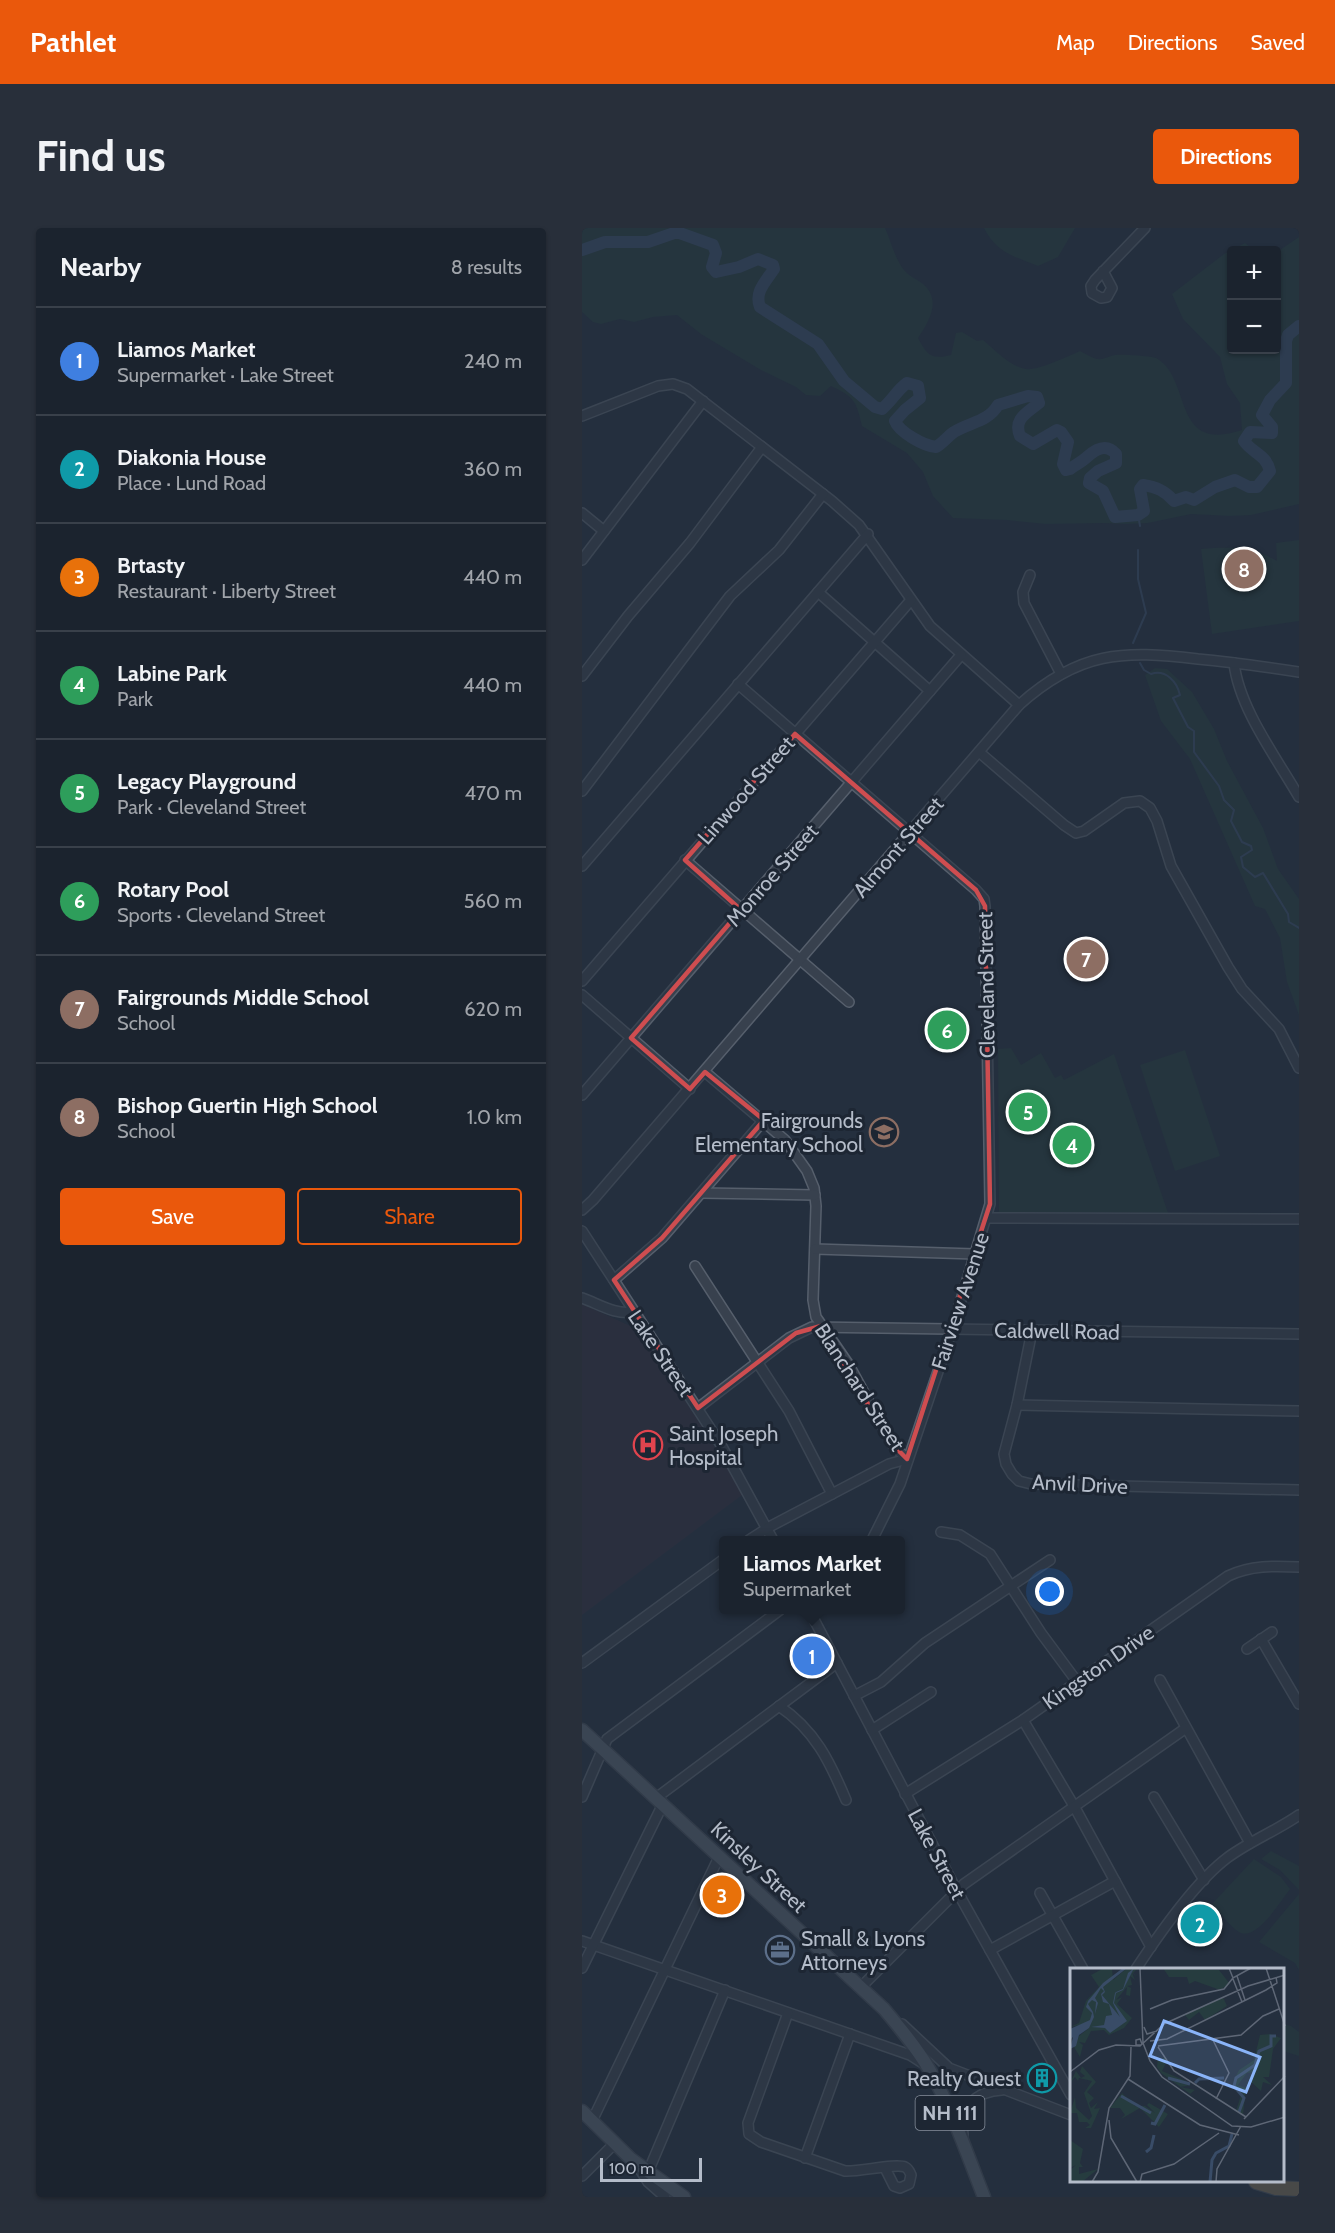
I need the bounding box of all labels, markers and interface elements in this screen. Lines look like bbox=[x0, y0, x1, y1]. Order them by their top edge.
text: Pathlet bbox=[30, 25, 116, 59]
text: Map bbox=[1056, 30, 1095, 55]
text: Directions bbox=[1128, 30, 1217, 55]
text: Saved bbox=[1250, 30, 1305, 55]
button: Directions bbox=[1153, 129, 1299, 184]
text: Find us bbox=[36, 130, 165, 182]
map controls bbox=[1227, 246, 1281, 354]
button: + bbox=[1227, 246, 1281, 300]
text: Nearby bbox=[60, 251, 141, 283]
text: 8 results bbox=[451, 255, 522, 279]
button: − bbox=[1227, 300, 1281, 354]
text: Liamos Market bbox=[117, 336, 256, 363]
text: 1 bbox=[76, 349, 83, 373]
text: 240 m bbox=[464, 349, 522, 373]
text: Supermarket · Lake Street bbox=[117, 363, 334, 387]
text: Diakonia House bbox=[117, 444, 266, 471]
text: 2 bbox=[74, 457, 85, 481]
text: 360 m bbox=[464, 457, 522, 481]
text: Place · Lund Road bbox=[117, 471, 266, 495]
pin: 8 bbox=[1224, 546, 1264, 592]
text: Brtasty bbox=[117, 552, 185, 579]
text: 3 bbox=[74, 565, 85, 589]
text: 440 m bbox=[463, 565, 522, 589]
text: Restaurant · Liberty Street bbox=[117, 579, 336, 603]
text: Labine Park bbox=[117, 660, 227, 687]
text: 4 bbox=[73, 673, 86, 697]
text: 440 m bbox=[463, 673, 522, 697]
text: Park bbox=[117, 687, 153, 711]
street label: Linwood Street bbox=[692, 731, 800, 849]
text: Legacy Playground bbox=[117, 768, 296, 795]
text: 5 bbox=[74, 781, 85, 805]
text: 470 m bbox=[465, 781, 522, 805]
street label: Almont Street bbox=[848, 792, 948, 902]
text: Park · Cleveland Street bbox=[117, 795, 306, 819]
street label: Monroe Street bbox=[721, 819, 823, 931]
text: Rotary Pool bbox=[117, 876, 229, 903]
text: 6 bbox=[74, 889, 85, 913]
text: 560 m bbox=[464, 889, 522, 913]
text: Sports · Cleveland Street bbox=[117, 903, 325, 927]
street label: Cleveland Street bbox=[972, 912, 1000, 1058]
pin: 7 bbox=[1066, 936, 1106, 982]
text: Fairgrounds Middle School bbox=[117, 984, 369, 1011]
text: 7 bbox=[74, 997, 85, 1021]
text: 620 m bbox=[464, 997, 522, 1021]
pin: 6 bbox=[928, 1008, 967, 1052]
text: School bbox=[117, 1011, 175, 1035]
pin: 5 bbox=[1008, 1090, 1048, 1134]
text: Bishop Guertin High School bbox=[117, 1092, 378, 1119]
text: 8 bbox=[73, 1105, 86, 1129]
text: 1.0 km bbox=[467, 1105, 522, 1129]
place label: Fairgrounds Elementary School bbox=[695, 1108, 863, 1157]
school or university icon: Fairgrounds Elementary School bbox=[868, 1116, 900, 1148]
text: School bbox=[117, 1119, 175, 1143]
pin: 4 bbox=[1052, 1122, 1092, 1168]
button: Save bbox=[60, 1188, 285, 1245]
button: Share bbox=[297, 1188, 522, 1245]
street label: Fairview Avenue bbox=[926, 1229, 994, 1373]
street label: Lake Street bbox=[623, 1305, 699, 1401]
street label: Caldwell Road bbox=[994, 1317, 1120, 1345]
street label: Blanchard Street bbox=[810, 1319, 910, 1455]
place label: Saint Joseph Hospital bbox=[669, 1421, 778, 1470]
hospital icon: Saint Joseph Hospital bbox=[632, 1429, 664, 1461]
street label: Anvil Drive bbox=[1031, 1469, 1129, 1499]
popup bbox=[719, 1536, 905, 1614]
text: Liamos Market bbox=[743, 1550, 881, 1577]
text: Supermarket bbox=[743, 1577, 851, 1601]
your location bbox=[1035, 1577, 1064, 1606]
street label: Kingston Drive bbox=[1038, 1619, 1159, 1714]
pin: 1 bbox=[792, 1634, 832, 1678]
street label: Lake Street bbox=[903, 1804, 971, 1904]
street label: Kinsley Street bbox=[706, 1816, 812, 1918]
pin: 3 bbox=[702, 1872, 742, 1918]
pin: 2 bbox=[1180, 1902, 1220, 1946]
place label: Small & Lyons Attorneys bbox=[801, 1926, 925, 1975]
office icon: Small & Lyons Attorneys bbox=[764, 1934, 796, 1966]
inset map bbox=[1070, 1968, 1284, 2182]
building icon: Realty Quest bbox=[1026, 2062, 1058, 2094]
place label: Realty Quest bbox=[907, 2066, 1021, 2091]
road number: NH 111 bbox=[916, 2096, 985, 2130]
scale bar bbox=[600, 2155, 702, 2182]
text: 100 m bbox=[609, 2159, 654, 2178]

